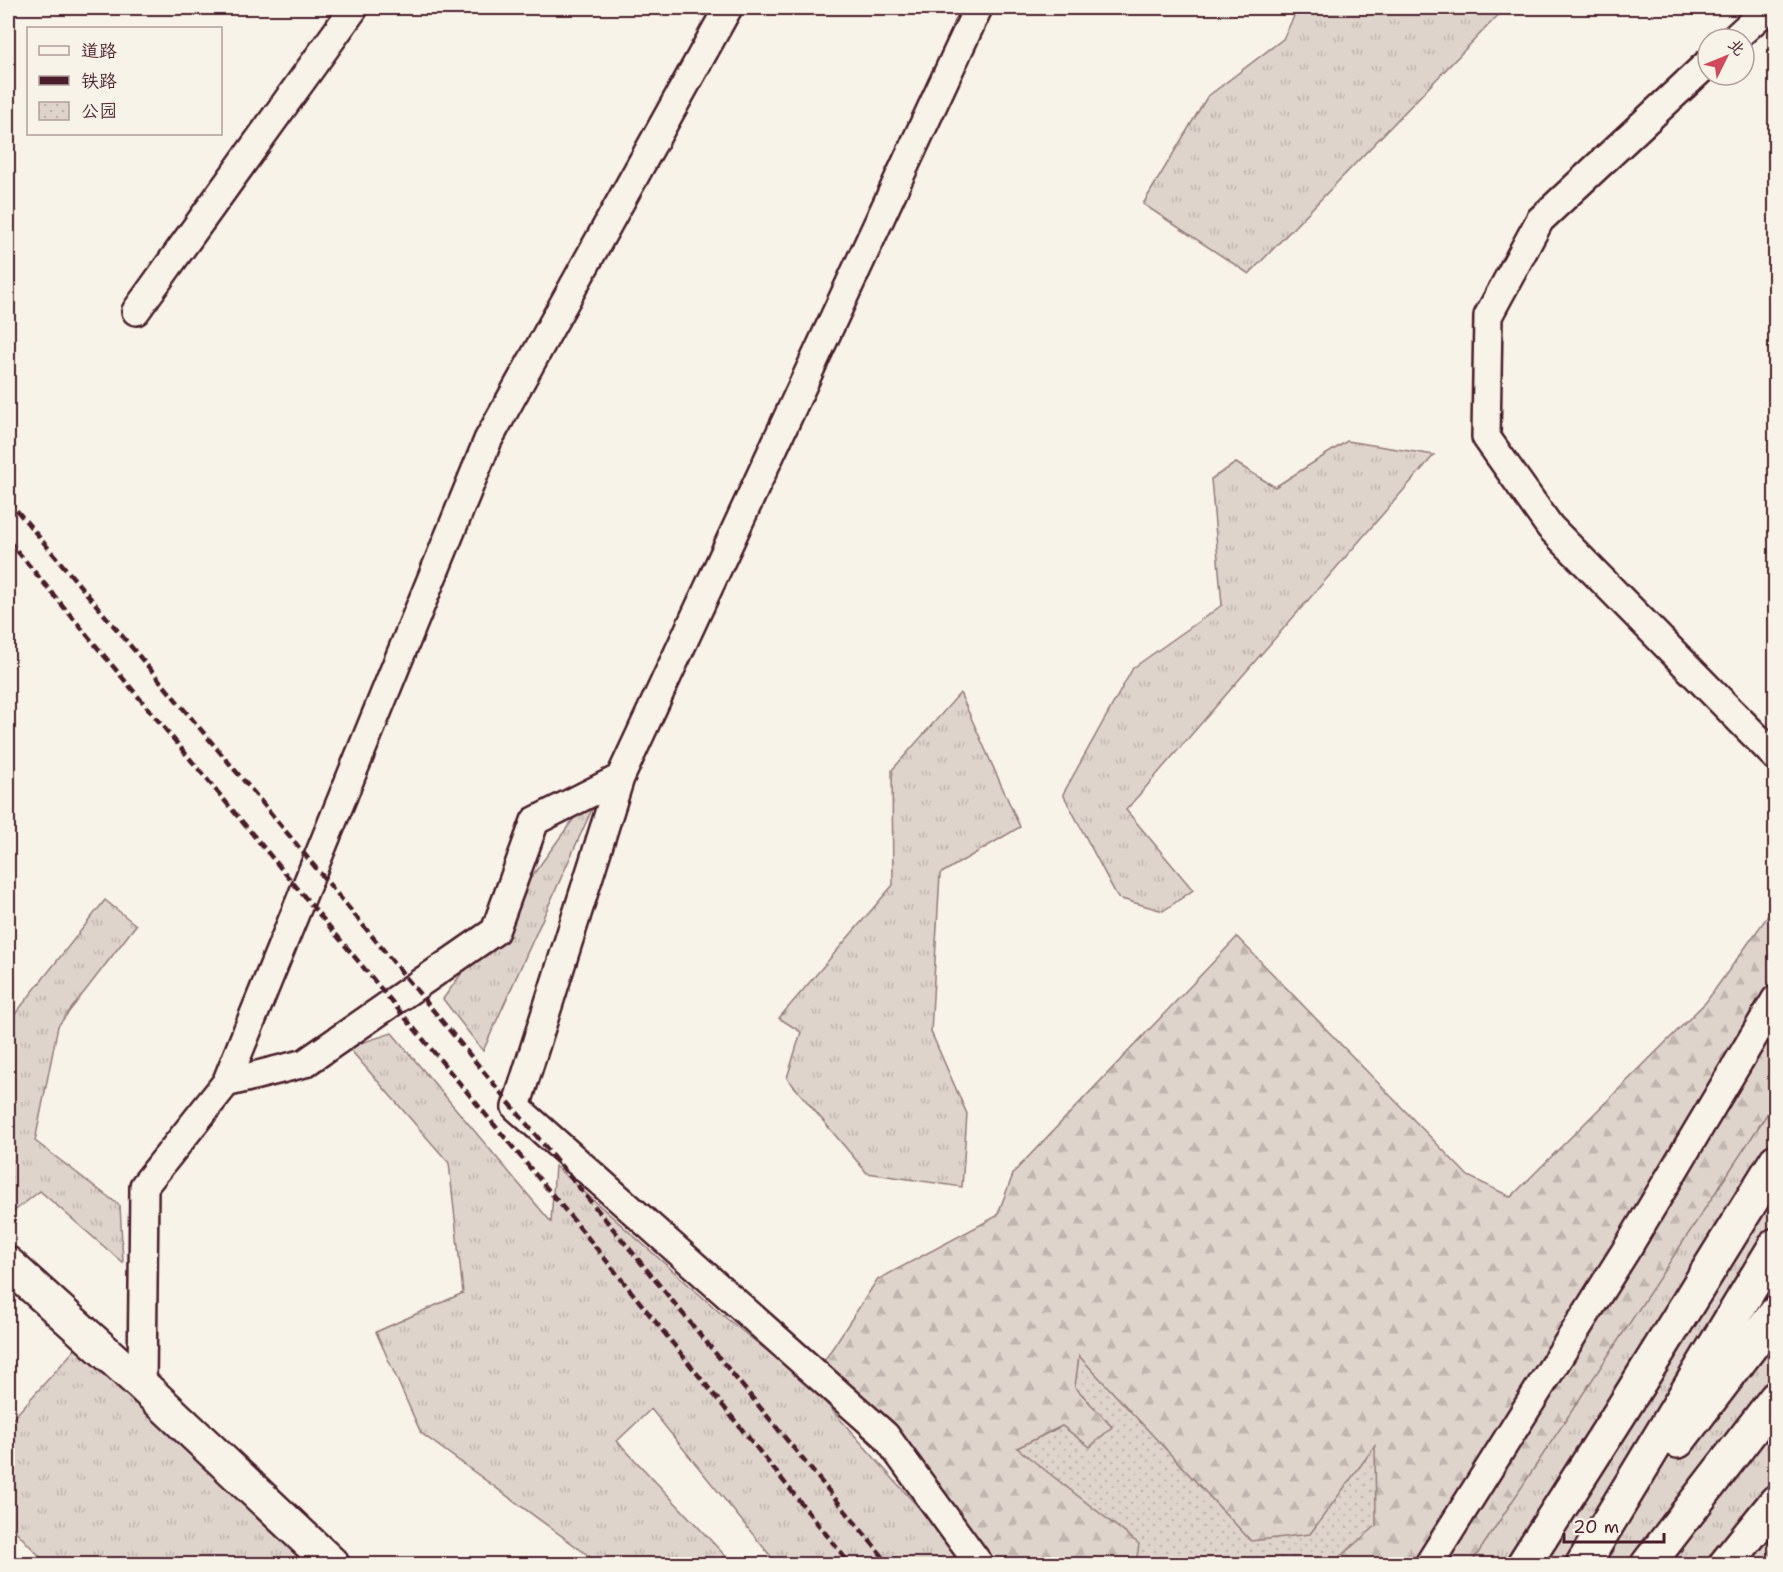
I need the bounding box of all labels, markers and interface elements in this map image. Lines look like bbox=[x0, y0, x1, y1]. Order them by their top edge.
legend bbox=[27, 27, 222, 135]
north arrow bbox=[1696, 27, 1756, 87]
text: 北 bbox=[1723, 34, 1750, 60]
text: 道路 bbox=[81, 39, 117, 63]
text: 铁路 bbox=[81, 69, 117, 93]
text: 公园 bbox=[81, 99, 117, 123]
scale bar bbox=[1564, 1506, 1664, 1544]
text: 20 m bbox=[1573, 1515, 1619, 1539]

